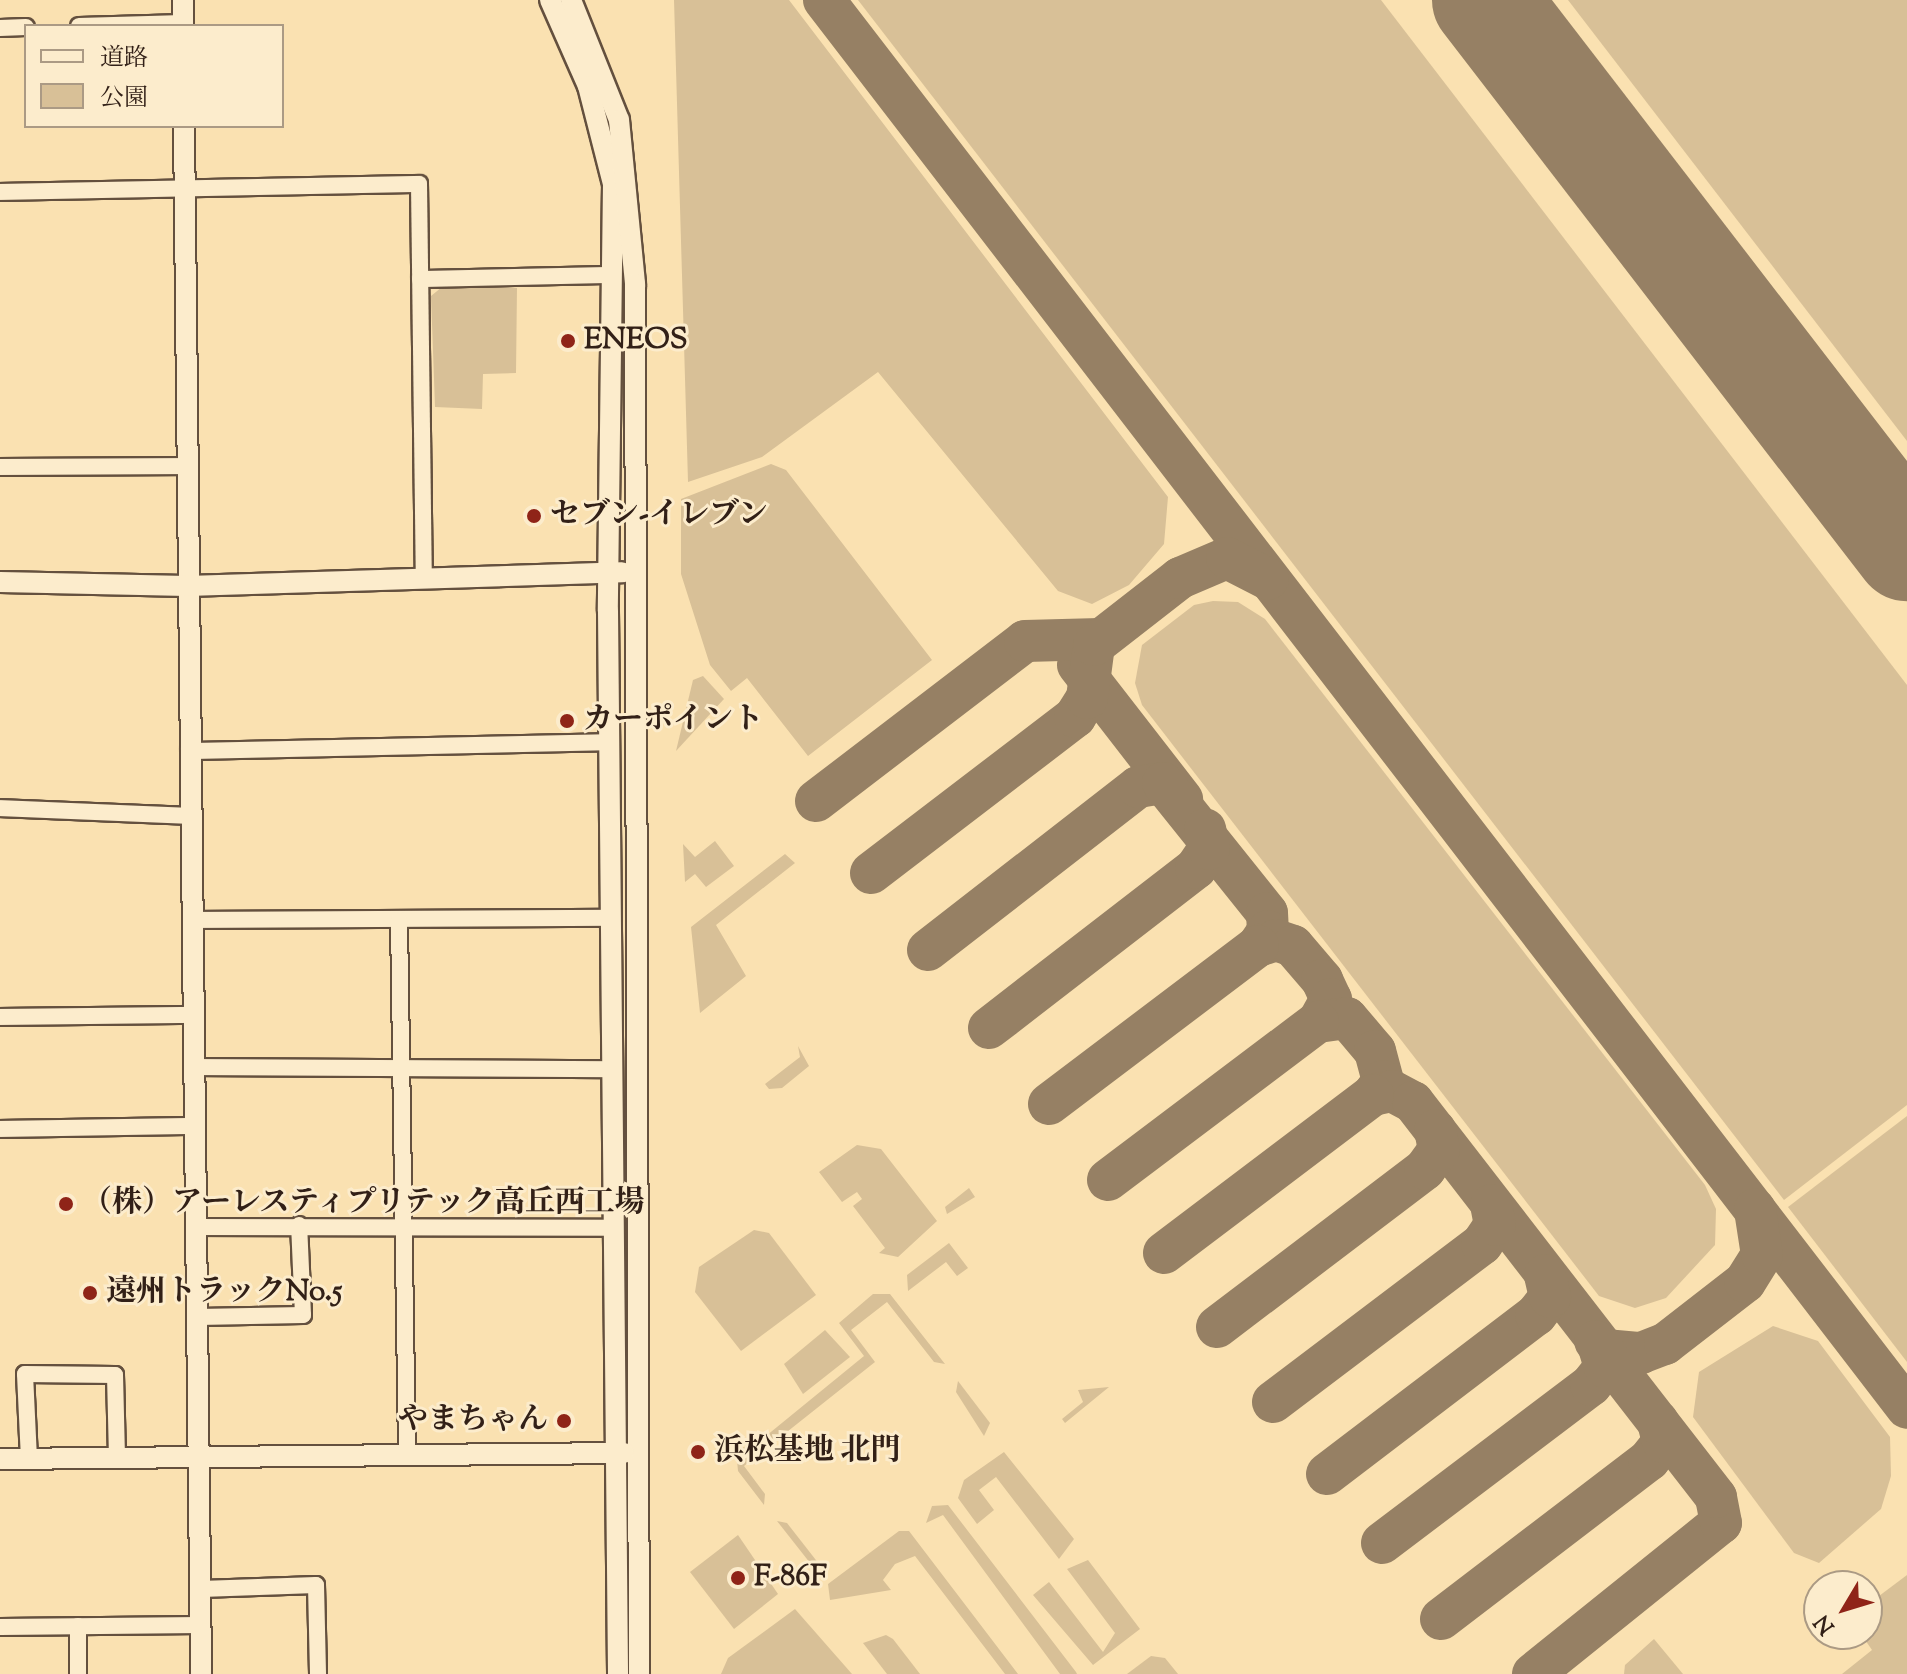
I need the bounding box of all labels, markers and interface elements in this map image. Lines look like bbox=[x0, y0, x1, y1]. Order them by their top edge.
legend bbox=[24, 24, 284, 128]
text: 道路 bbox=[100, 42, 148, 76]
text: 公園 bbox=[100, 82, 148, 116]
place label: ENEOS bbox=[584, 323, 688, 359]
marker: ENEOS bbox=[559, 332, 577, 350]
place label: セブン-イレブン bbox=[550, 498, 770, 534]
marker: セブン-イレブン bbox=[525, 507, 543, 525]
place label: カーポイント bbox=[583, 703, 763, 739]
marker: カーポイント bbox=[558, 712, 576, 730]
place label: （株）アーレスティプリテック高丘西工場 bbox=[82, 1186, 651, 1222]
marker: （株）アーレスティプリテック高丘西工場 bbox=[57, 1195, 75, 1213]
place label: 遠州トラックNo.5 bbox=[106, 1275, 343, 1311]
marker: 遠州トラックNo.5 bbox=[81, 1284, 99, 1302]
place label: やまちゃん bbox=[398, 1403, 548, 1439]
marker: やまちゃん bbox=[555, 1412, 573, 1430]
place label: 浜松基地 北門 bbox=[714, 1434, 900, 1470]
marker: 浜松基地 北門 bbox=[689, 1443, 707, 1461]
place label: F-86F bbox=[754, 1560, 827, 1596]
marker: F-86F bbox=[729, 1569, 747, 1587]
north arrow bbox=[1803, 1570, 1883, 1650]
text: N bbox=[1808, 1607, 1844, 1640]

